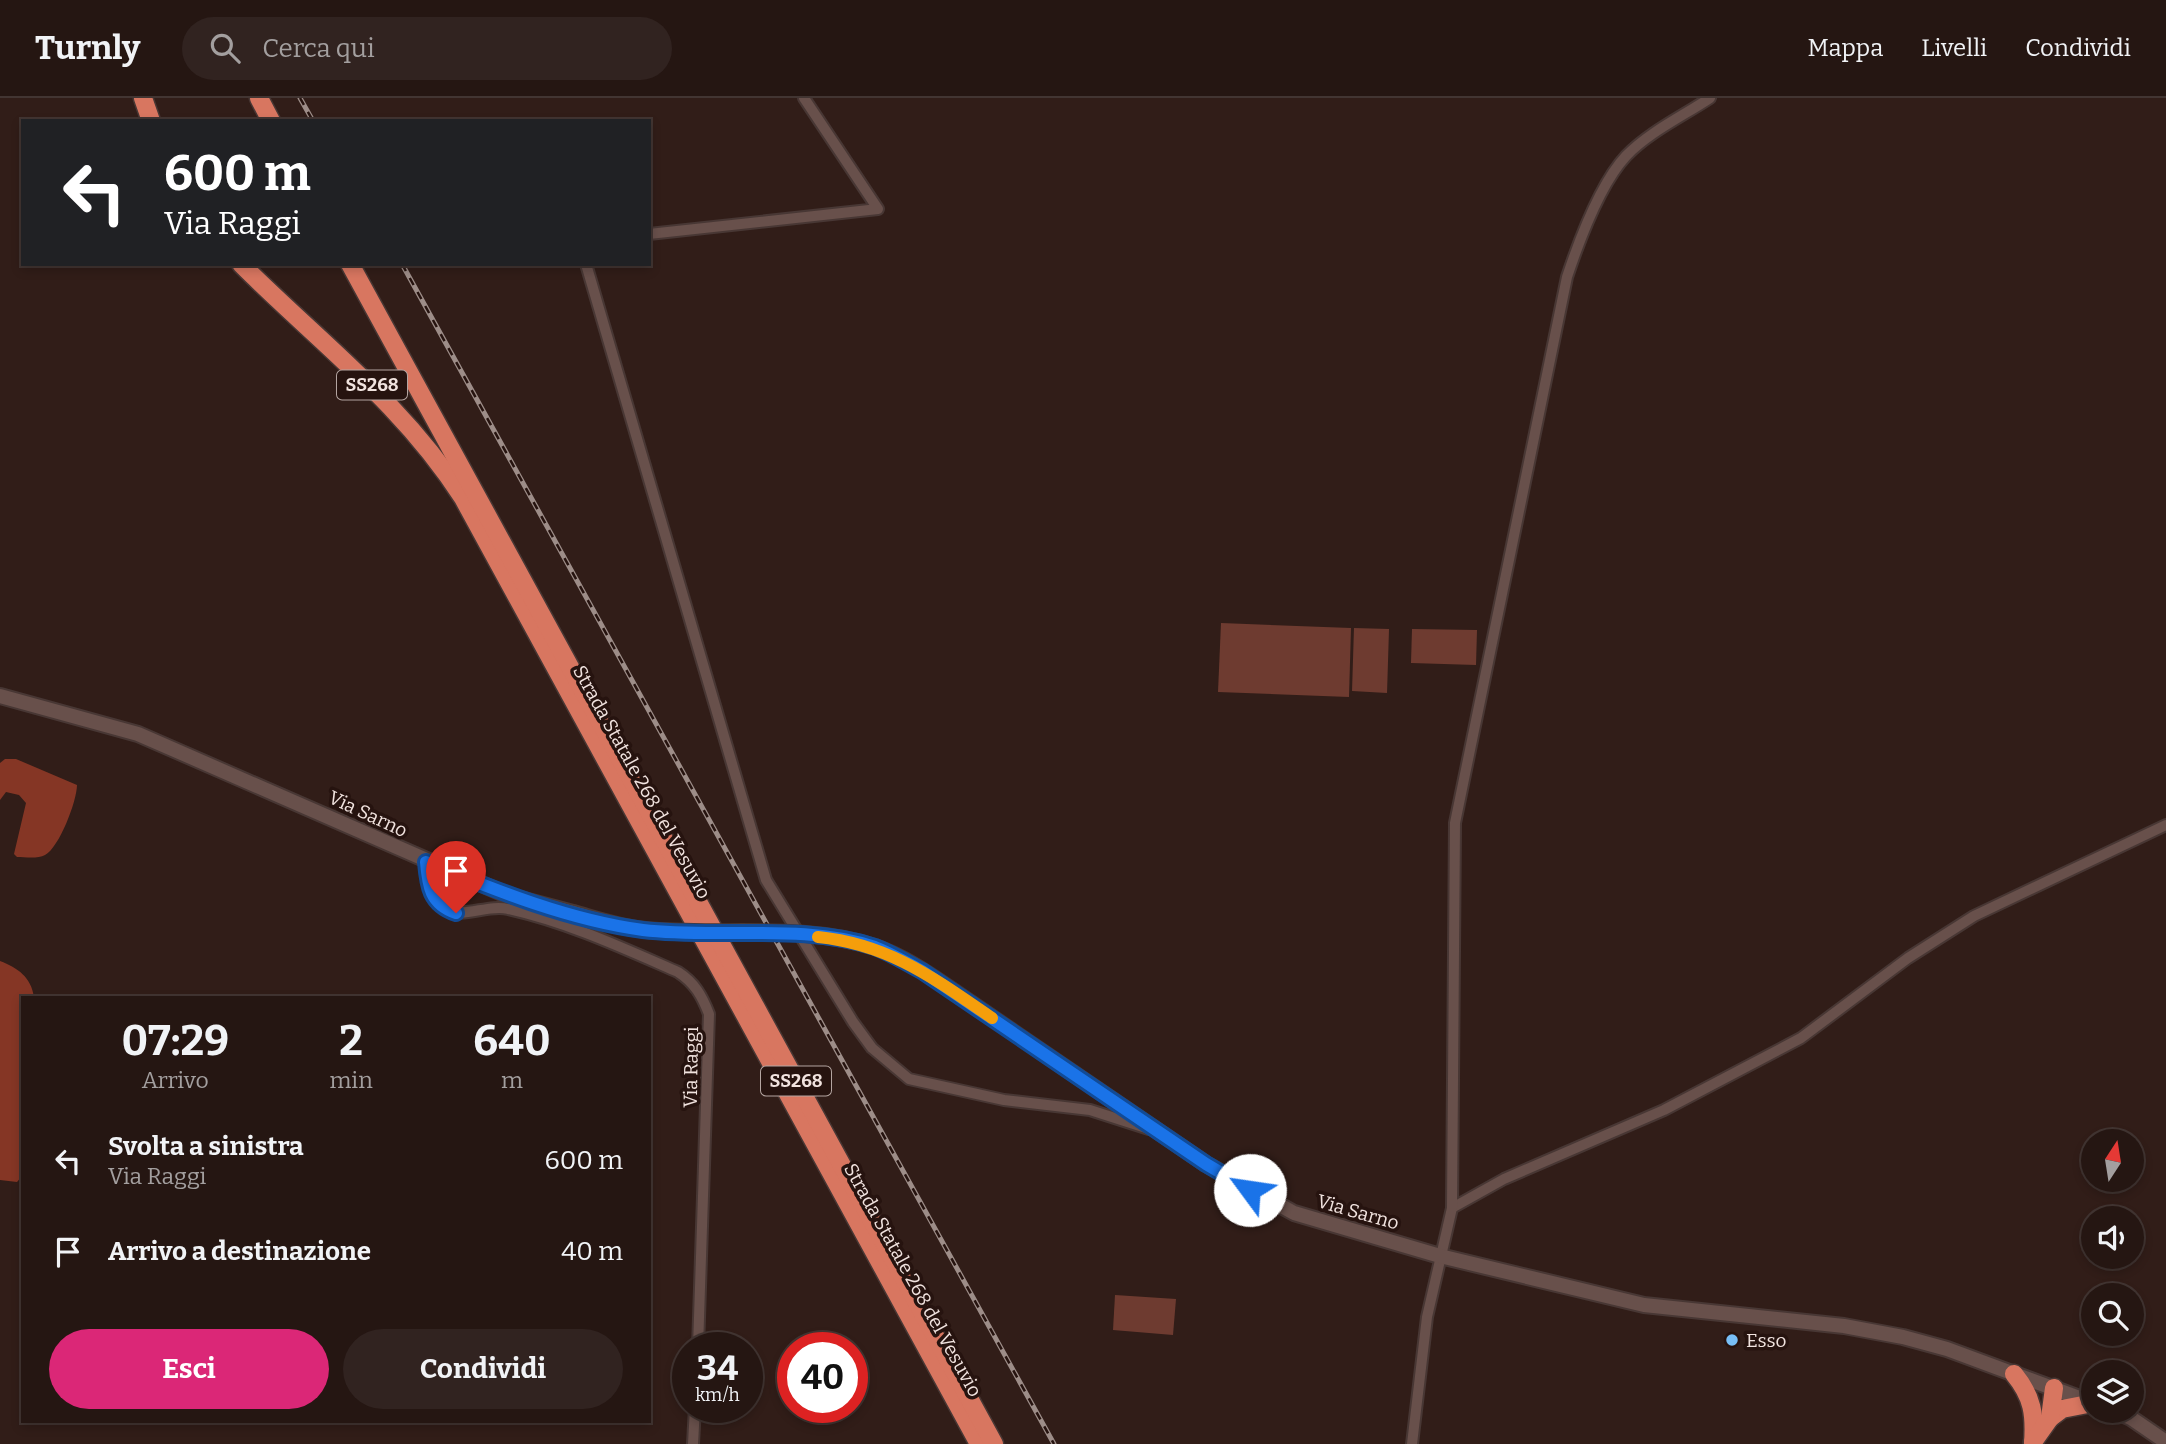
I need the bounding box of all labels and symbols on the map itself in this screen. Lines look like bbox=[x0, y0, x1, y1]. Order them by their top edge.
road number: SS268 bbox=[337, 370, 407, 400]
street label: Strada Statale 268 del Vesuvio bbox=[568, 661, 716, 903]
street label: Via Sarno bbox=[325, 786, 411, 842]
pin bbox=[426, 841, 486, 913]
street label: Via Raggi bbox=[679, 1026, 703, 1108]
road number: SS268 bbox=[761, 1066, 831, 1096]
north arrow bbox=[2081, 1129, 2144, 1192]
position arrow bbox=[1213, 1153, 1287, 1227]
street label: Strada Statale 268 del Vesuvio bbox=[839, 1159, 987, 1401]
street label: Via Sarno bbox=[1314, 1189, 1402, 1235]
place label: Esso bbox=[1746, 1329, 1787, 1352]
speed limit sign: 40 bbox=[777, 1332, 868, 1423]
marker: Esso bbox=[1724, 1332, 1740, 1348]

